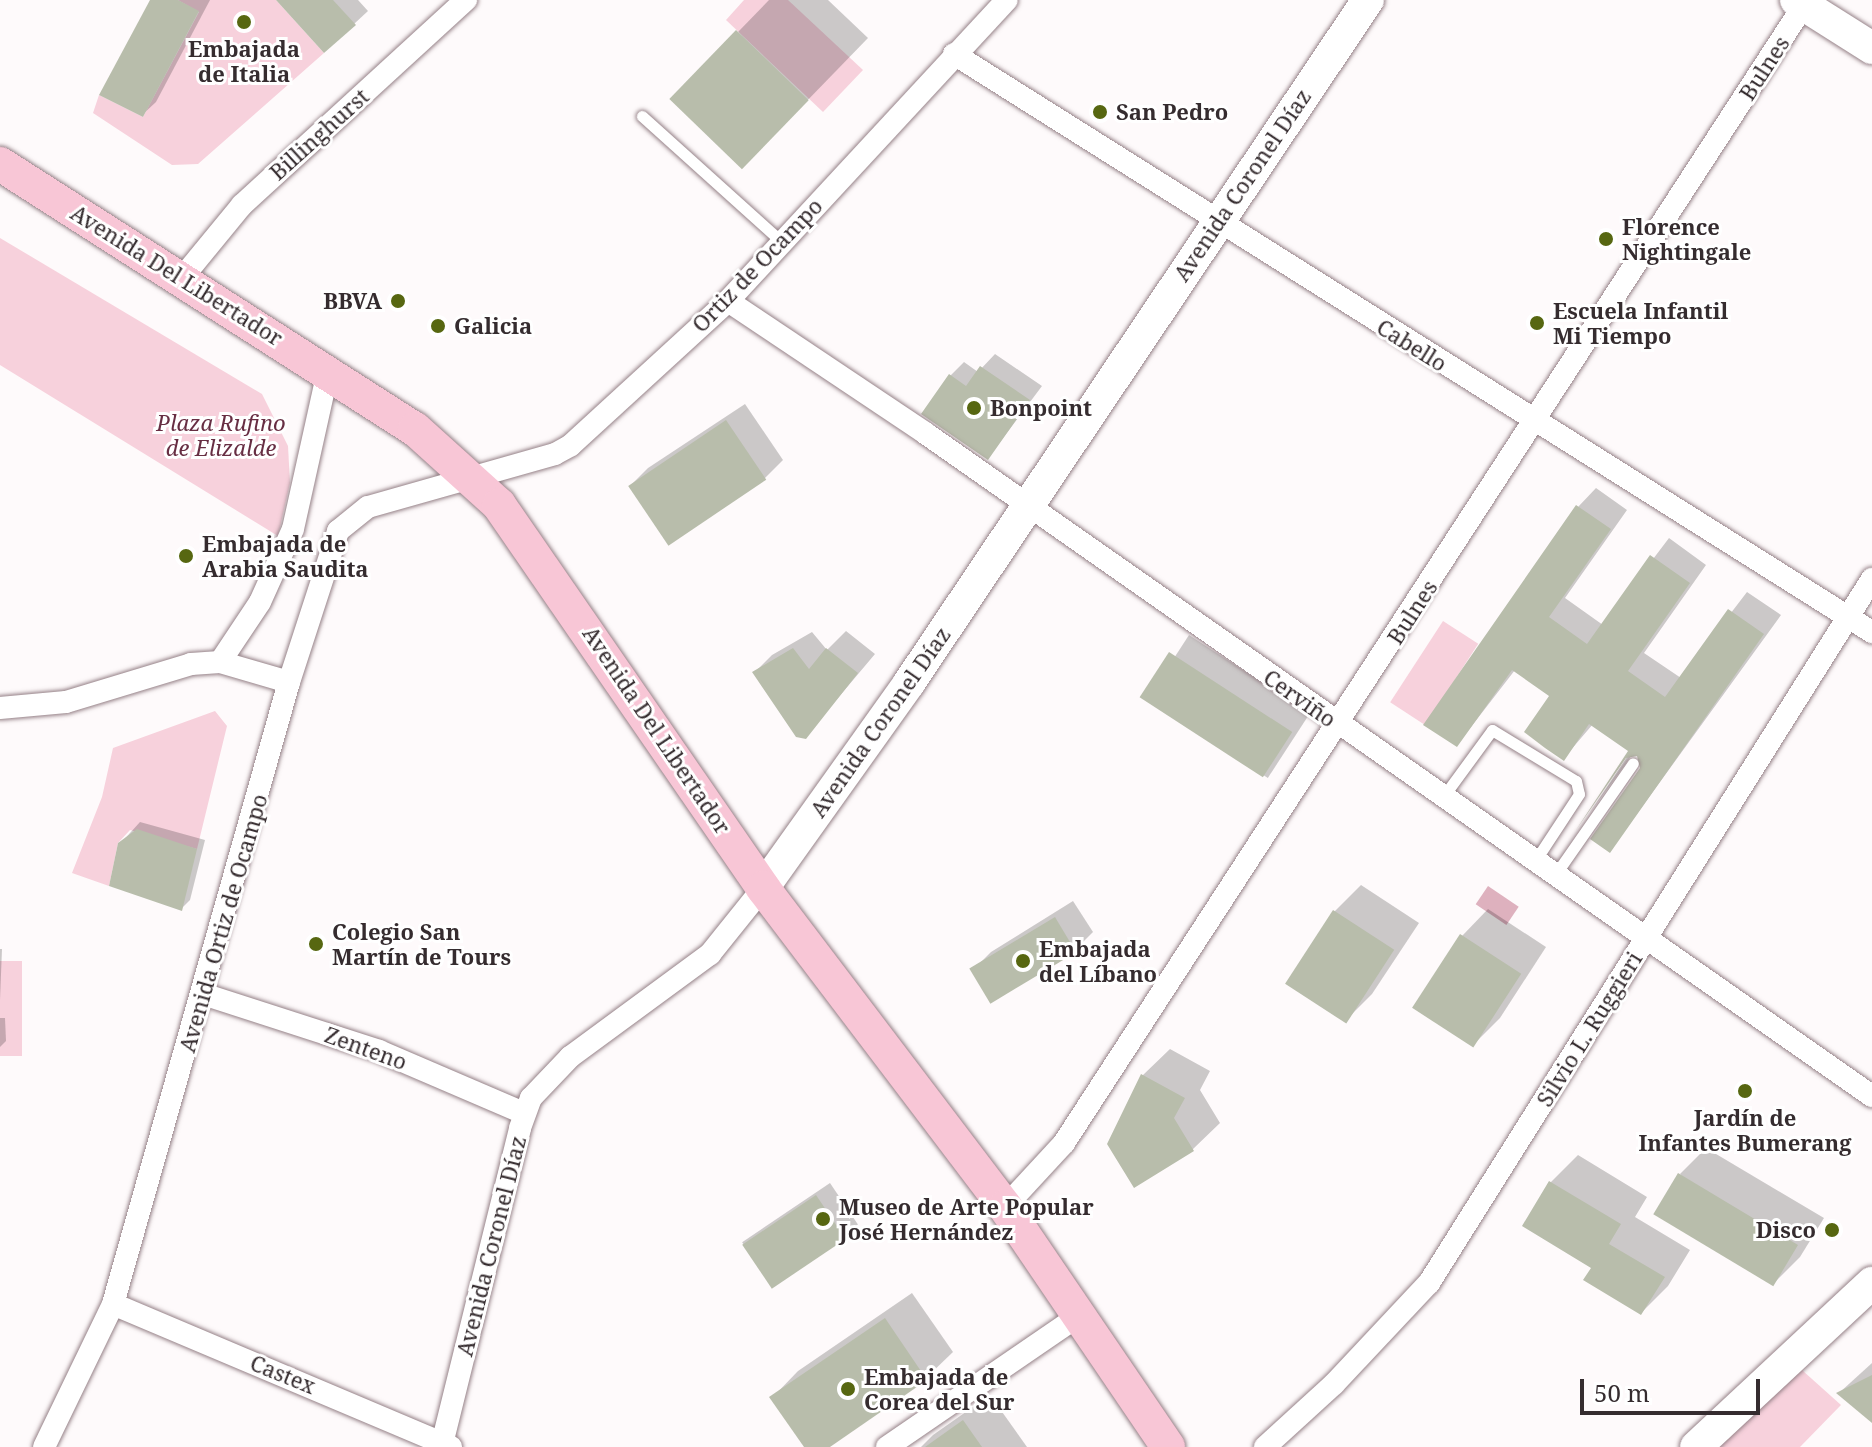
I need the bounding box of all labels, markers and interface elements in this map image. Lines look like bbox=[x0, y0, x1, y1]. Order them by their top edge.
marker: Embajada de Italia bbox=[235, 13, 253, 31]
street label: Bulnes bbox=[1734, 31, 1794, 105]
place label: Embajada de Italia bbox=[188, 35, 300, 86]
street label: Billinghurst bbox=[264, 83, 374, 185]
street label: Avenida Coronel Díaz bbox=[1168, 84, 1316, 286]
place label: San Pedro bbox=[1116, 99, 1228, 125]
marker: San Pedro bbox=[1091, 103, 1109, 121]
street label: Ortiz de Ocampo bbox=[686, 193, 828, 337]
street label: Avenida Del Libertador bbox=[66, 199, 288, 351]
place label: Florence Nightingale bbox=[1622, 213, 1751, 264]
marker: Florence Nightingale bbox=[1597, 230, 1615, 248]
place label: BBVA bbox=[323, 288, 382, 314]
marker: BBVA bbox=[389, 292, 407, 310]
place label: Escuela Infantil Mi Tiempo bbox=[1553, 297, 1728, 348]
place label: Galicia bbox=[454, 313, 532, 339]
street label: Cabello bbox=[1372, 313, 1452, 377]
marker: Escuela Infantil Mi Tiempo bbox=[1528, 314, 1546, 332]
marker: Galicia bbox=[429, 317, 447, 335]
place label: Bonpoint bbox=[990, 395, 1092, 421]
marker: Bonpoint bbox=[965, 399, 983, 417]
park label: Plaza Rufino de Elizalde bbox=[156, 409, 286, 460]
place label: Embajada de Arabia Saudita bbox=[202, 530, 369, 582]
marker: Embajada de Arabia Saudita bbox=[177, 547, 195, 565]
street label: Bulnes bbox=[1382, 575, 1442, 649]
street label: Avenida Del Libertador bbox=[578, 621, 736, 839]
street label: Avenida Coronel Díaz bbox=[804, 622, 956, 822]
street label: Cerviño bbox=[1259, 664, 1341, 732]
street label: Avenida Ortiz de Ocampo bbox=[173, 791, 273, 1055]
place label: Colegio San Martín de Tours bbox=[332, 918, 511, 970]
marker: Colegio San Martín de Tours bbox=[307, 935, 325, 953]
place label: Embajada del Líbano bbox=[1039, 935, 1157, 986]
street label: Silvio L. Ruggieri bbox=[1531, 947, 1647, 1111]
marker: Embajada del Líbano bbox=[1014, 952, 1032, 970]
street label: Zenteno bbox=[321, 1021, 411, 1075]
marker: Jardín de Infantes Bumerang bbox=[1736, 1082, 1754, 1100]
place label: Jardín de Infantes Bumerang bbox=[1638, 1104, 1852, 1156]
street label: Avenida Coronel Díaz bbox=[451, 1133, 531, 1359]
place label: Museo de Arte Popular José Hernández bbox=[839, 1193, 1094, 1244]
marker: Museo de Arte Popular José Hernández bbox=[814, 1210, 832, 1228]
place label: Disco bbox=[1756, 1217, 1816, 1243]
marker: Disco bbox=[1823, 1221, 1841, 1239]
street label: Castex bbox=[247, 1349, 319, 1399]
place label: Embajada de Corea del Sur bbox=[864, 1363, 1014, 1414]
scale bar bbox=[1584, 1363, 1764, 1413]
text: 50 m bbox=[1594, 1376, 1650, 1409]
marker: Embajada de Corea del Sur bbox=[839, 1380, 857, 1398]

